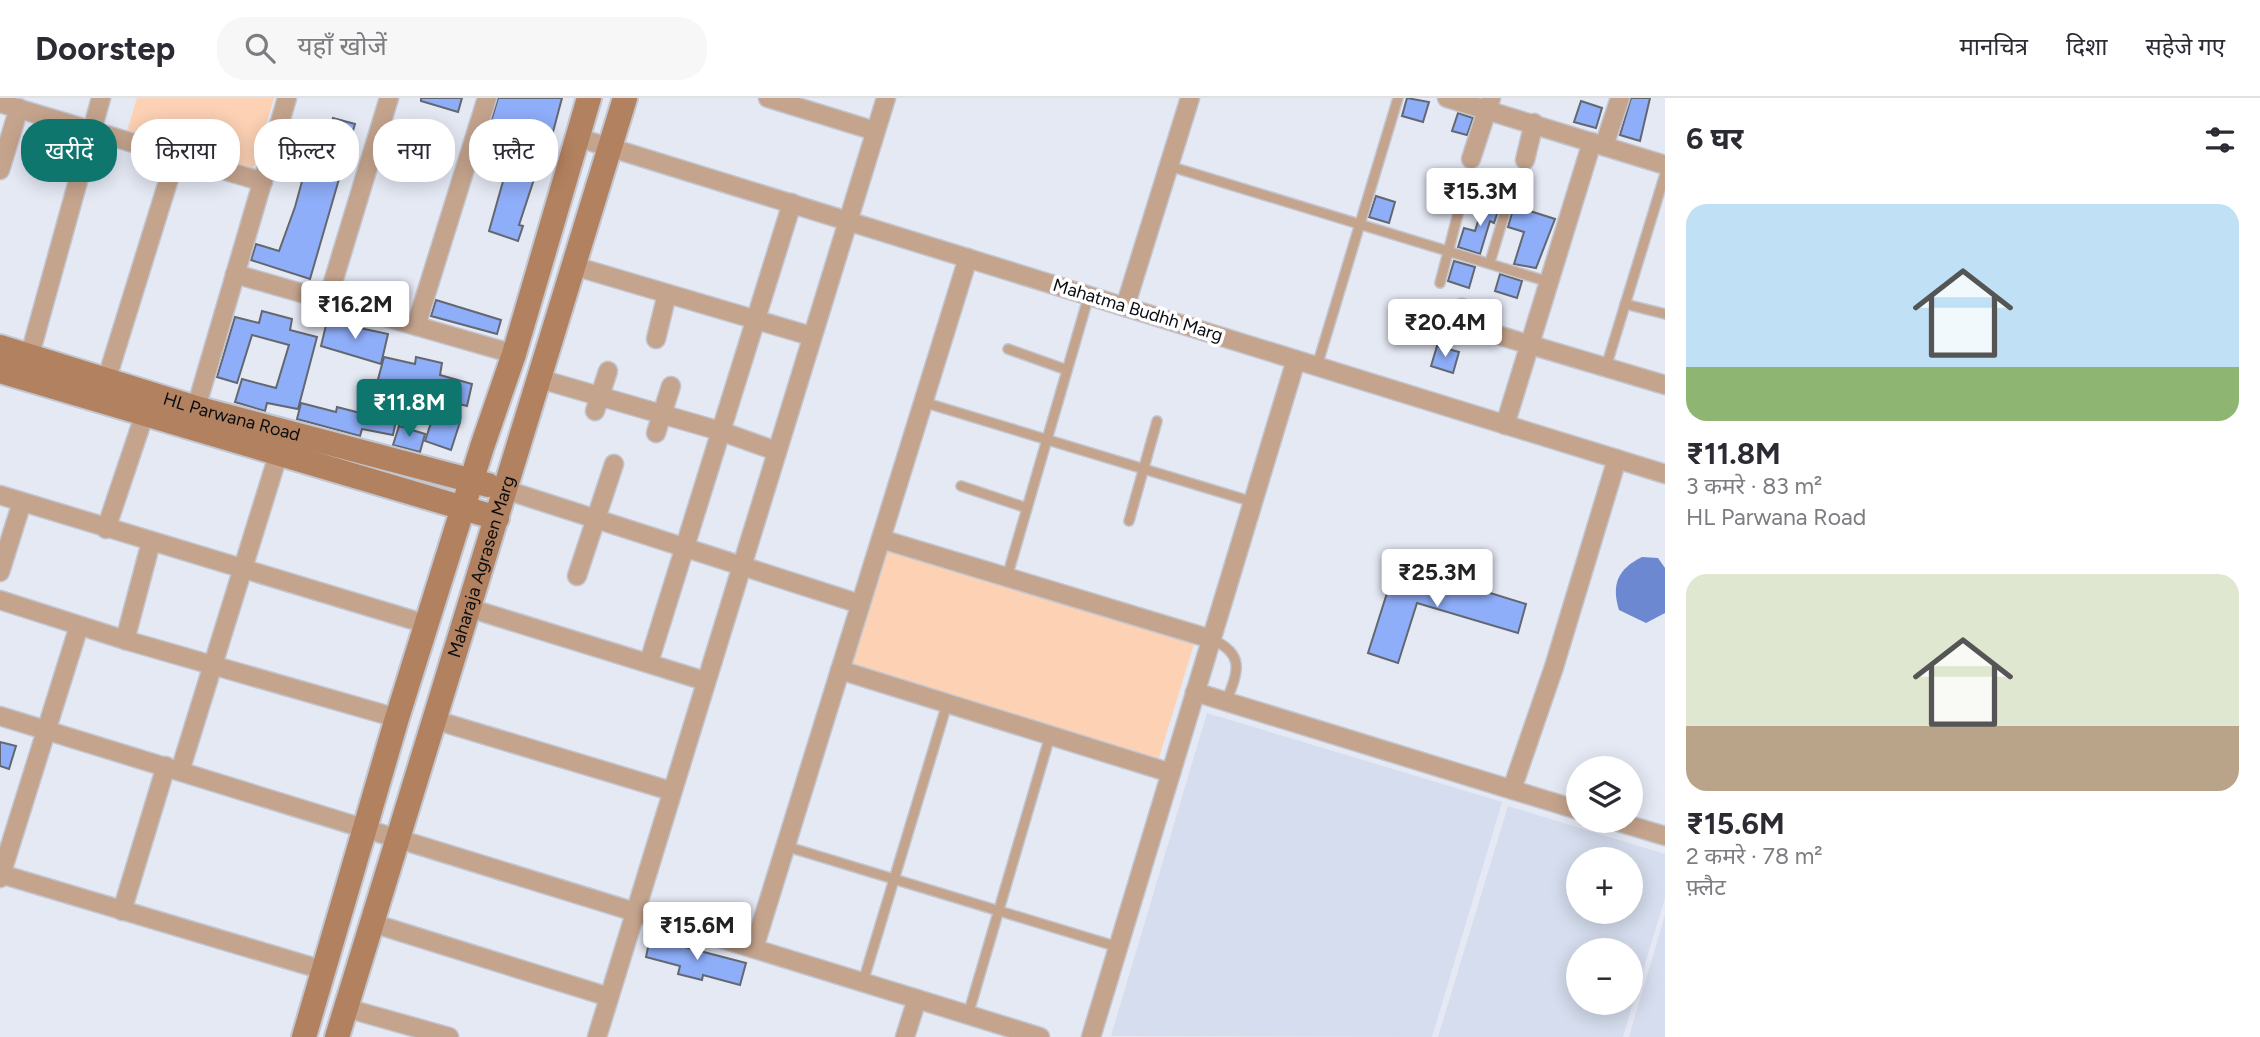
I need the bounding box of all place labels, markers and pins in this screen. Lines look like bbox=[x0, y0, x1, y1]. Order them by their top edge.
pin: ₹15.3M bbox=[1423, 169, 1537, 228]
pin: ₹16.2M bbox=[298, 282, 412, 341]
pin: ₹20.4M bbox=[1388, 300, 1502, 359]
pin: ₹11.8M bbox=[352, 380, 466, 439]
pin: ₹25.3M bbox=[1380, 550, 1494, 609]
pin: ₹15.6M bbox=[640, 902, 754, 962]

